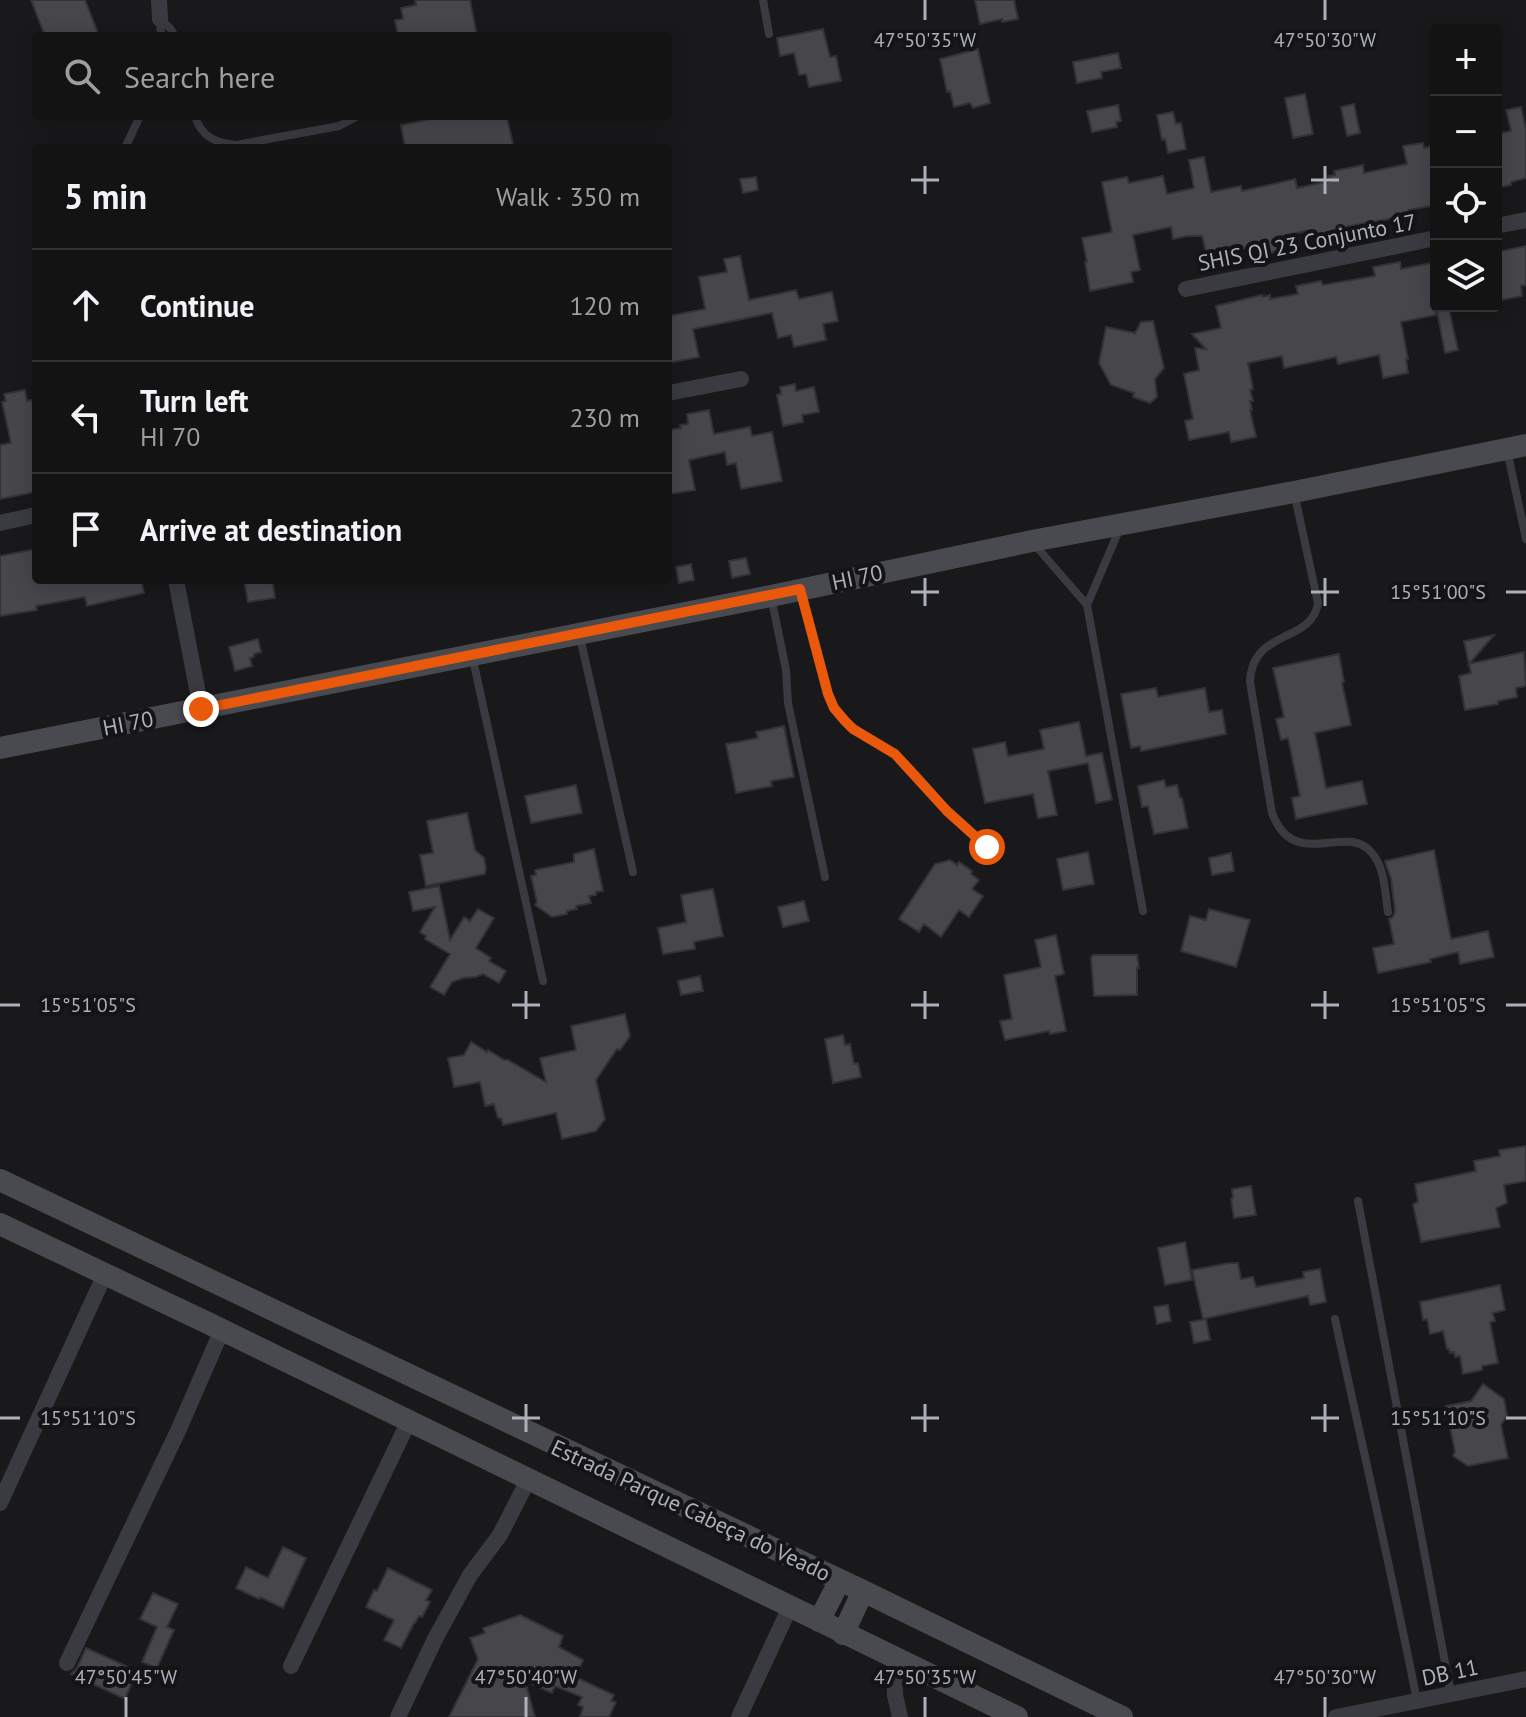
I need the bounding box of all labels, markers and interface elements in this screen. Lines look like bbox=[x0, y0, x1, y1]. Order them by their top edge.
map controls bbox=[1430, 24, 1502, 312]
button: + bbox=[1430, 24, 1502, 96]
text: 47°50'35"W bbox=[874, 27, 977, 53]
text: 47°50'30"W bbox=[1274, 27, 1377, 53]
search box bbox=[32, 32, 672, 120]
icon: search bbox=[60, 54, 104, 98]
text: Search here bbox=[124, 57, 275, 96]
button: − bbox=[1430, 96, 1502, 168]
button: locate bbox=[1430, 168, 1502, 240]
text: 5 min bbox=[64, 174, 147, 218]
text: Walk · 350 m bbox=[496, 180, 640, 213]
street label: SHIS QI 23 Conjunto 17 bbox=[1195, 207, 1419, 277]
button: layers bbox=[1430, 240, 1502, 312]
icon: ahead bbox=[64, 283, 108, 327]
text: Continue bbox=[140, 286, 254, 325]
text: 120 m bbox=[569, 289, 640, 322]
text: Turn left bbox=[140, 381, 248, 420]
icon: left bbox=[64, 395, 108, 439]
text: 230 m bbox=[569, 401, 640, 434]
text: HI 70 bbox=[140, 420, 200, 453]
icon: arrive bbox=[64, 507, 108, 551]
text: Arrive at destination bbox=[140, 510, 402, 549]
street label: HI 70 bbox=[829, 558, 885, 596]
text: 15°51'00"S bbox=[1390, 579, 1486, 605]
route end bbox=[183, 691, 219, 727]
street label: HI 70 bbox=[100, 704, 156, 742]
route start bbox=[969, 829, 1005, 865]
text: 15°51'05"S bbox=[40, 992, 136, 1018]
text: 15°51'05"S bbox=[1390, 992, 1486, 1018]
text: 15°51'10"S bbox=[40, 1405, 136, 1431]
text: 15°51'10"S bbox=[1390, 1405, 1486, 1431]
street label: Estrada Parque Cabeça do Veado bbox=[547, 1433, 835, 1587]
street label: DB 11 bbox=[1419, 1652, 1481, 1692]
text: 47°50'45"W bbox=[75, 1664, 178, 1690]
text: 47°50'40"W bbox=[475, 1664, 578, 1690]
text: 47°50'35"W bbox=[874, 1664, 977, 1690]
text: 47°50'30"W bbox=[1274, 1664, 1377, 1690]

